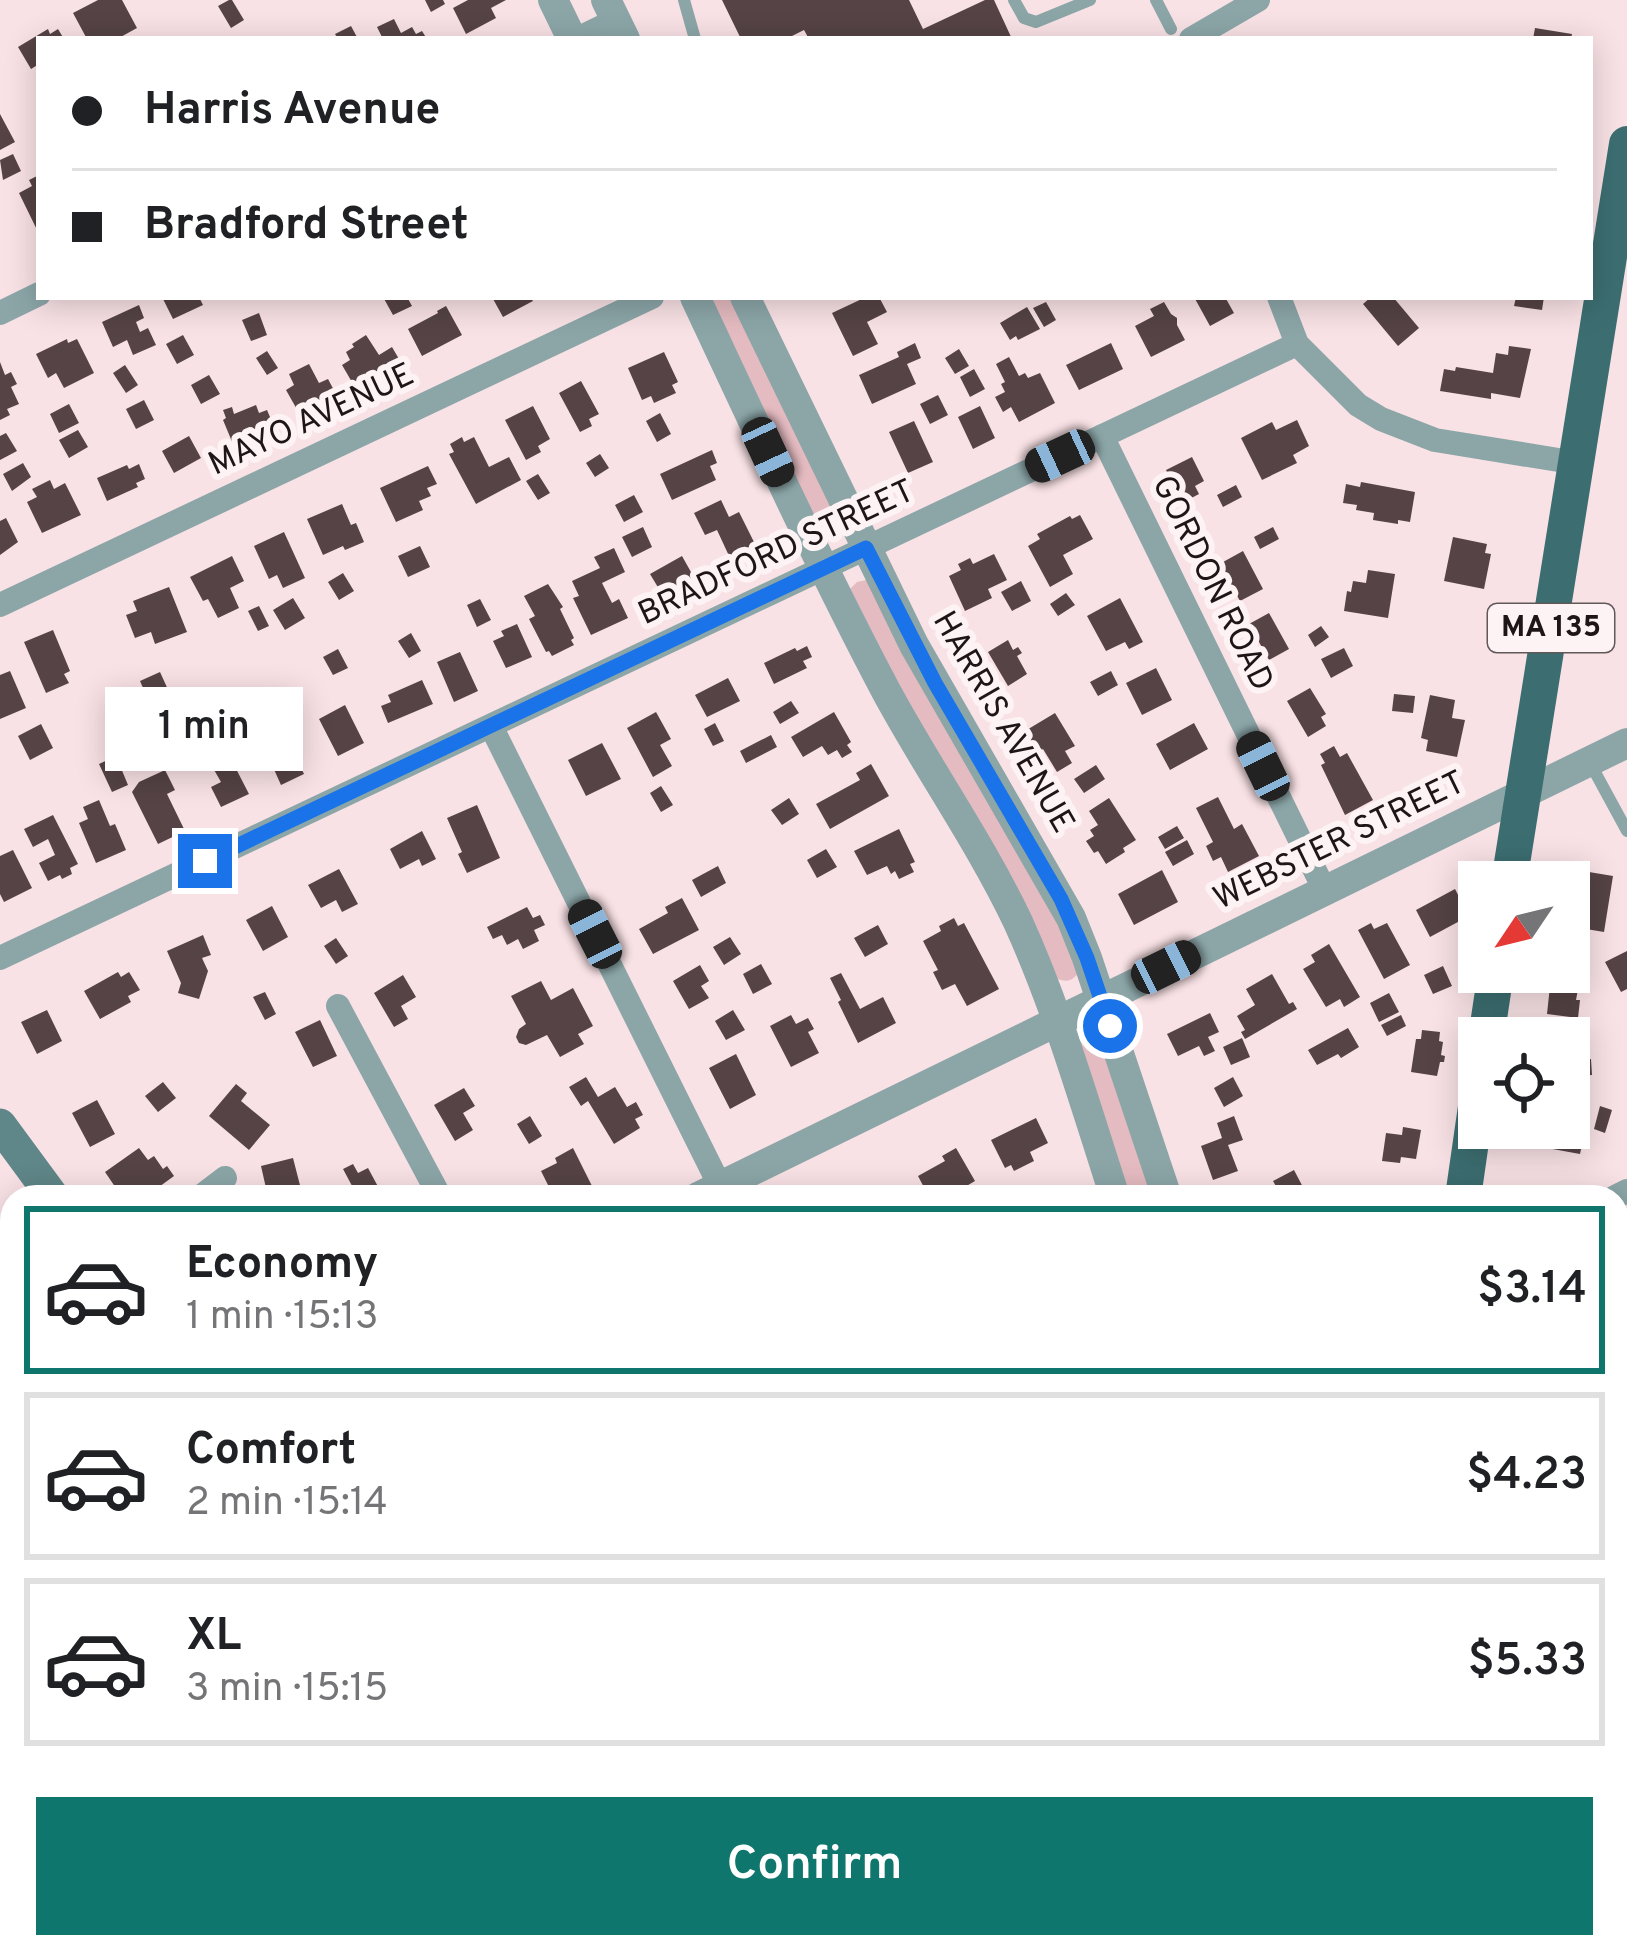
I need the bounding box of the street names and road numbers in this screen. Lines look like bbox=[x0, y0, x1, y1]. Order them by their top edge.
street label: MAYO AVENUE bbox=[202, 355, 422, 487]
street label: GORDON ROAD bbox=[1141, 469, 1281, 699]
street label: BRADFORD STREET bbox=[632, 472, 922, 636]
road number: MA 135 bbox=[1488, 604, 1614, 652]
street label: HARRIS AVENUE bbox=[921, 605, 1083, 841]
street label: WEBSTER STREET bbox=[1207, 763, 1473, 921]

